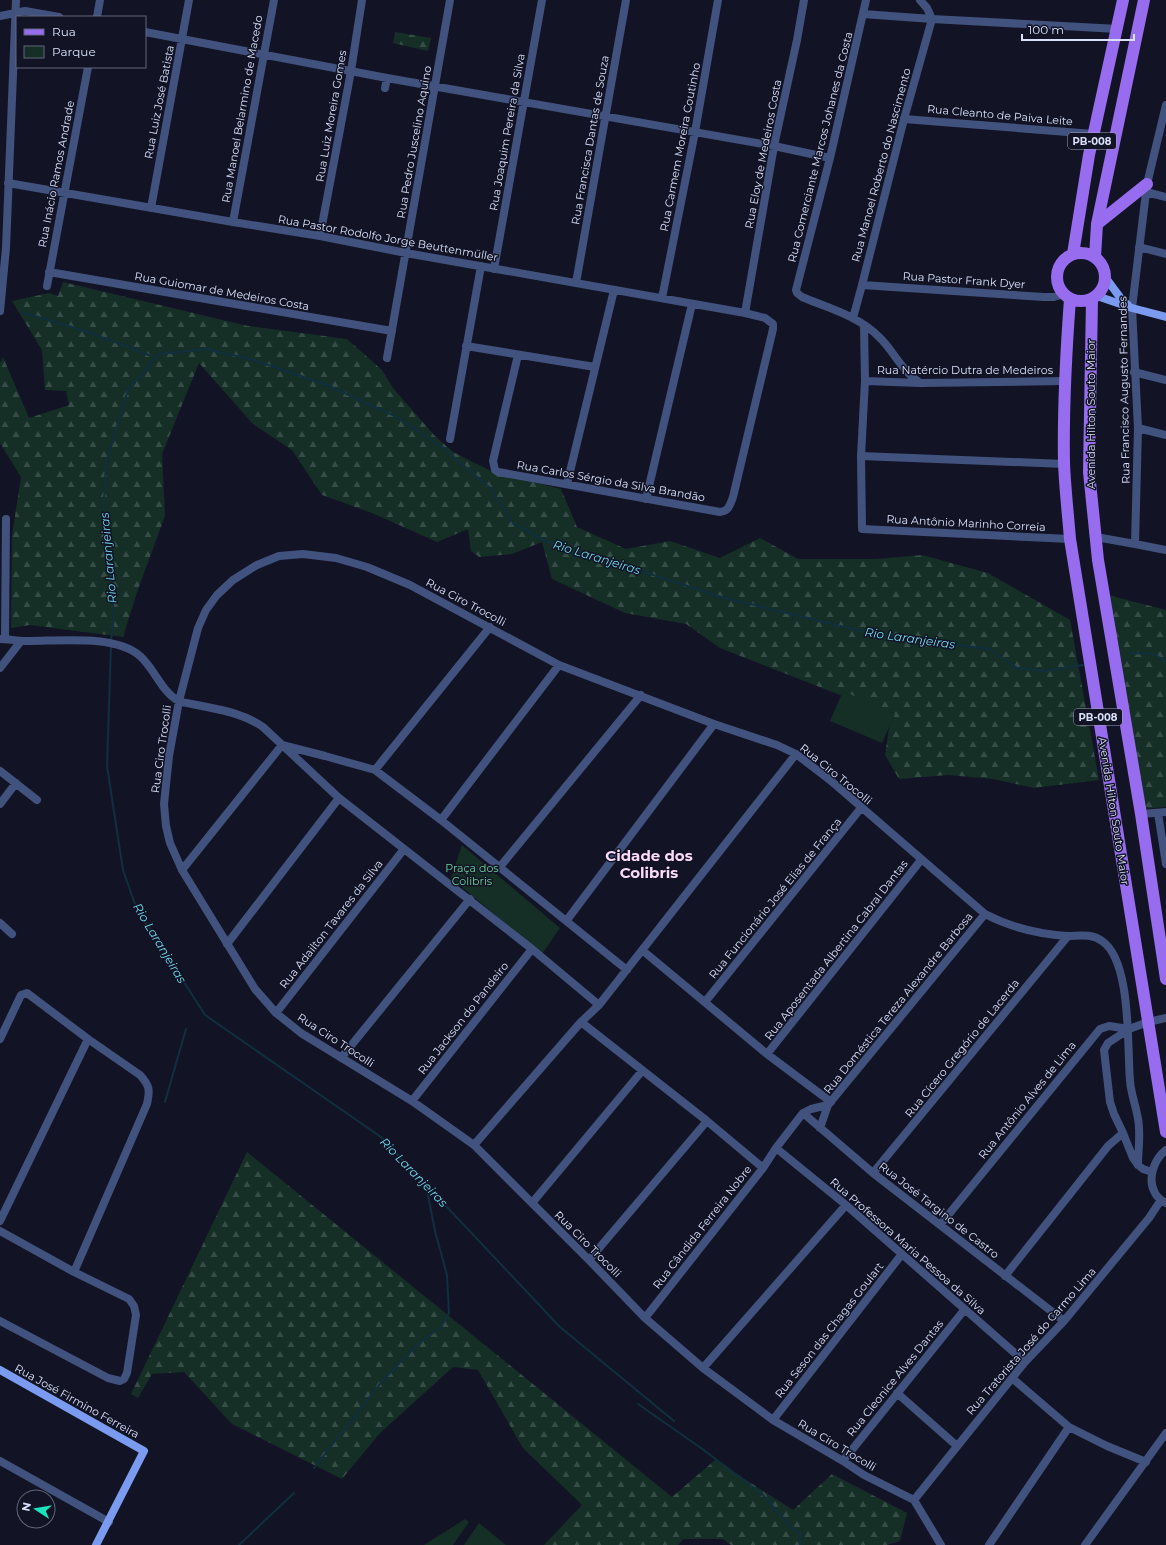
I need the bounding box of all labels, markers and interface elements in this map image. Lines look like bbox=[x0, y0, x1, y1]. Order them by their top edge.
street label: Rua Manoel Belarmino de Macedo bbox=[219, 14, 265, 204]
legend bbox=[16, 16, 146, 68]
scale bar bbox=[1022, 16, 1134, 42]
text: 100 m bbox=[1028, 22, 1064, 37]
text: Rua bbox=[52, 24, 76, 39]
street label: Rua Comerciante Marcos Johanes da Costa bbox=[785, 30, 855, 264]
text: Parque bbox=[52, 44, 96, 59]
street label: Rua Luiz José Batista bbox=[141, 44, 177, 160]
street label: Rua Luiz Moreira Gomes bbox=[313, 48, 350, 183]
street label: Rua Joaquim Pereira da Silva bbox=[486, 52, 528, 212]
street label: Rua Francisca Dantas de Souza bbox=[568, 54, 612, 226]
street label: Rua Carmem Moreira Coutinho bbox=[657, 61, 703, 233]
street label: Rua Pedro Juscelino Aquino bbox=[394, 64, 434, 219]
street label: Rua Manoel Roberto do Nascimento bbox=[848, 66, 914, 263]
street label: Rua Eloy de Medeiros Costa bbox=[742, 78, 784, 230]
street label: Rua Inácio Ramos Andrade bbox=[35, 99, 77, 249]
street label: Rua Cleanto de Paiva Leite bbox=[927, 102, 1074, 128]
road number: PB-008 bbox=[1068, 133, 1116, 149]
street label: Rua Pastor Rodolfo Jorge Beuttenmüller bbox=[277, 212, 499, 264]
street label: Rua Guiomar de Medeiros Costa bbox=[134, 269, 310, 313]
street label: Rua Pastor Frank Dyer bbox=[902, 269, 1026, 291]
street label: Rua Francisco Augusto Fernandes bbox=[1115, 295, 1133, 484]
street label: Avenida Hilton Souto Maior bbox=[1084, 339, 1098, 489]
street label: Rua Natércio Dutra de Medeiros bbox=[877, 363, 1054, 377]
street label: Rua Carlos Sérgio da Silva Brandão bbox=[516, 458, 706, 504]
water label: Rio Laranjeiras bbox=[97, 512, 119, 604]
street label: Rua Antônio Marinho Correia bbox=[886, 512, 1046, 534]
water label: Rio Laranjeiras bbox=[551, 537, 643, 578]
street label: Rua Ciro Trocolli bbox=[424, 575, 508, 629]
water label: Rio Laranjeiras bbox=[864, 624, 956, 652]
street label: Rua Ciro Trocolli bbox=[148, 704, 174, 794]
road number: PB-008 bbox=[1074, 709, 1122, 725]
street label: Avenida Hilton Souto Maior bbox=[1095, 736, 1133, 886]
street label: Rua Ciro Trocolli bbox=[797, 741, 875, 807]
street label: Rua Funcionário José Elias de França bbox=[706, 815, 844, 981]
district label: Cidade dos Colibris bbox=[605, 846, 693, 882]
street label: Rua Adailton Tavares da Silva bbox=[276, 857, 386, 991]
street label: Rua Aposentada Albertina Cabral Dantas bbox=[761, 857, 911, 1043]
park label: Praça dos Colibris bbox=[445, 861, 499, 888]
water label: Rio Laranjeiras bbox=[130, 900, 190, 986]
street label: Rua Doméstica Tereza Alexandre Barbosa bbox=[820, 910, 976, 1096]
street label: Rua Jackson do Pandeiro bbox=[415, 959, 511, 1077]
street label: Rua Cícero Gregório de Lacerda bbox=[902, 976, 1022, 1120]
street label: Rua Ciro Trocolli bbox=[295, 1010, 377, 1070]
street label: Rua Antônio Alves de Lima bbox=[975, 1038, 1079, 1162]
water label: Rio Laranjeiras bbox=[377, 1134, 451, 1210]
street label: Rua José Targino de Castro bbox=[876, 1159, 1002, 1261]
street label: Rua Cândida Ferreira Nobre bbox=[649, 1162, 755, 1292]
street label: Rua Professora Maria Pessoa da Silva bbox=[827, 1175, 989, 1317]
street label: Rua Ciro Trocolli bbox=[552, 1208, 624, 1280]
street label: Rua Seson das Chagas Goulart bbox=[772, 1259, 887, 1401]
street label: Rua Tratorista José do Carmo Lima bbox=[963, 1264, 1099, 1418]
street label: Rua Cleonice Alves Dantas bbox=[844, 1316, 947, 1439]
street label: Rua José Firmino Ferreira bbox=[12, 1361, 142, 1441]
street label: Rua Ciro Trocolli bbox=[795, 1416, 879, 1474]
north arrow bbox=[16, 1489, 56, 1529]
text: N bbox=[18, 1501, 34, 1513]

